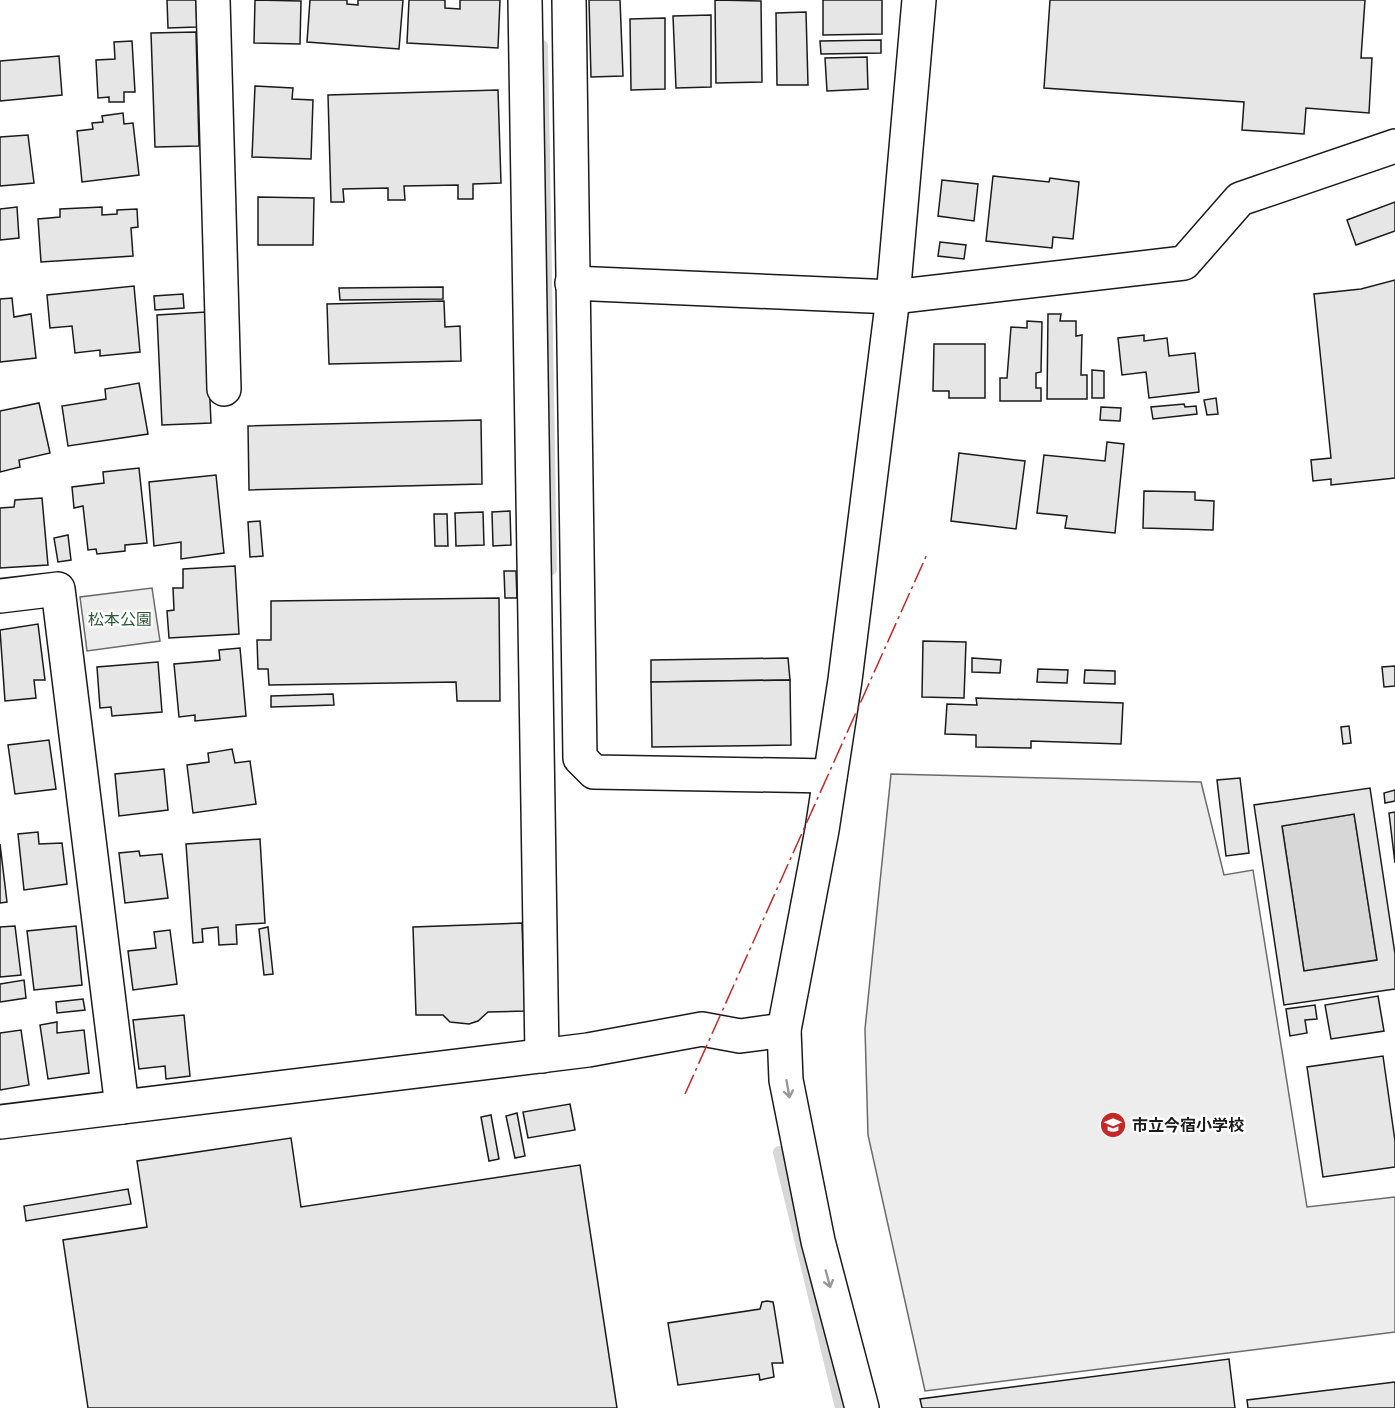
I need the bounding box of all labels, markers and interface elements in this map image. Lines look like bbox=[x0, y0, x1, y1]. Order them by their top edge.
park label: 松本公園 bbox=[88, 610, 152, 629]
one-way arrow bbox=[783, 1078, 794, 1098]
school or university icon: 市立今宿小学校 bbox=[1098, 1110, 1128, 1140]
place label: 市立今宿小学校 bbox=[1132, 1116, 1244, 1135]
one-way arrow bbox=[823, 1270, 834, 1289]

